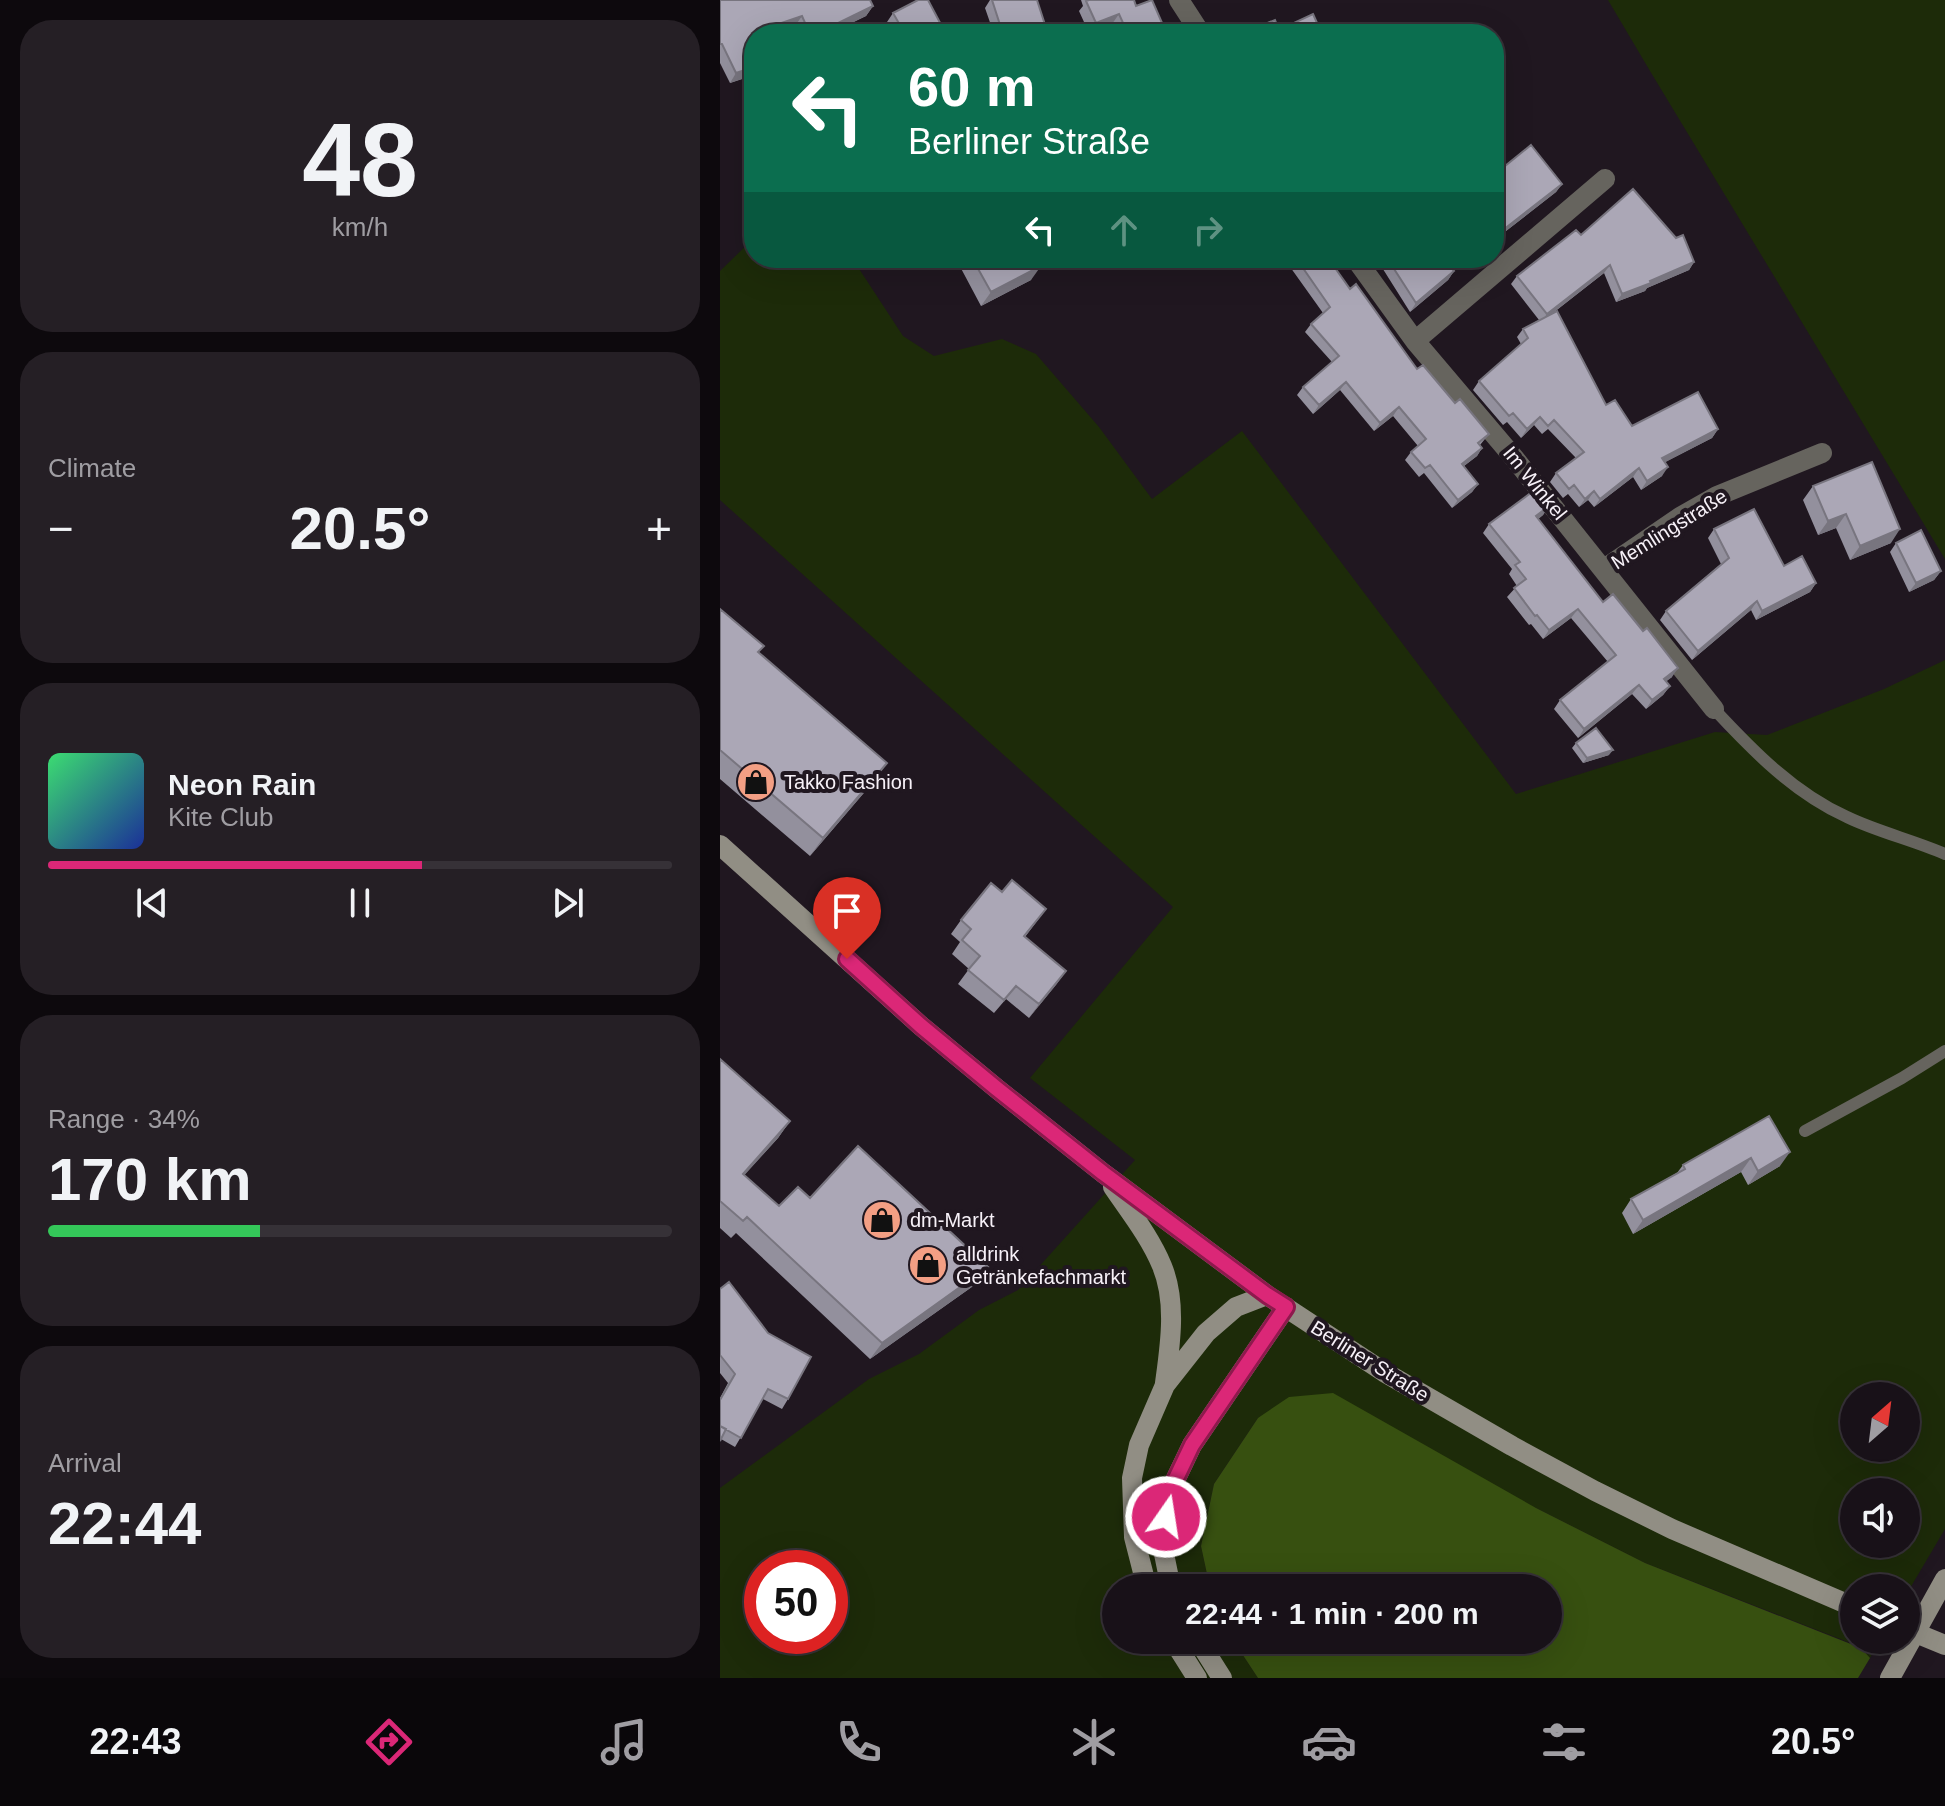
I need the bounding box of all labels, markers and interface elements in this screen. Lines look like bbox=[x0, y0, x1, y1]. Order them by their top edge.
text: 60 m bbox=[908, 55, 1036, 118]
icon: left bbox=[776, 56, 880, 160]
text: 48 bbox=[302, 102, 418, 218]
text: Berliner Straße bbox=[908, 121, 1150, 162]
icon: left bbox=[1018, 208, 1062, 252]
icon: ahead bbox=[1102, 208, 1146, 252]
icon: right bbox=[1186, 208, 1230, 252]
text: km/h bbox=[332, 212, 388, 242]
street label: Im Winkel bbox=[1499, 442, 1571, 524]
text: Climate bbox=[48, 453, 136, 483]
street label: Memlingstraße bbox=[1607, 485, 1731, 573]
text: 20.5° bbox=[290, 495, 430, 562]
text: − bbox=[48, 504, 74, 553]
text: + bbox=[646, 504, 672, 553]
shop icon: Takko Fashion bbox=[735, 761, 777, 803]
text: Neon Rain bbox=[168, 768, 316, 801]
place label: Takko Fashion bbox=[784, 771, 913, 793]
text: Kite Club bbox=[168, 802, 274, 832]
pin bbox=[813, 877, 881, 959]
icon: previous bbox=[130, 881, 174, 925]
icon: pause bbox=[338, 881, 382, 925]
icon: next bbox=[546, 881, 590, 925]
icon: arrive bbox=[825, 889, 869, 933]
text: Range · 34% bbox=[48, 1104, 200, 1134]
text: 170 km bbox=[48, 1146, 252, 1213]
shop icon: dm-Markt bbox=[861, 1199, 903, 1241]
place label: dm-Markt bbox=[910, 1209, 995, 1231]
place label: alldrink Getränkefachmarkt bbox=[956, 1243, 1127, 1288]
shop icon: alldrink Getränkefachmarkt bbox=[907, 1244, 949, 1286]
street label: Berliner Straße bbox=[1307, 1316, 1433, 1406]
north arrow bbox=[1840, 1382, 1920, 1462]
map controls bbox=[1840, 1382, 1920, 1654]
text: Arrival bbox=[48, 1448, 122, 1478]
position arrow bbox=[1124, 1475, 1208, 1559]
button: sound bbox=[1840, 1478, 1920, 1558]
text: 22:44 bbox=[48, 1490, 201, 1557]
speed limit sign: 50 bbox=[744, 1550, 848, 1654]
button: layers bbox=[1840, 1574, 1920, 1654]
text: 22:44 · 1 min · 200 m bbox=[1185, 1597, 1479, 1630]
icon: directions bbox=[361, 1714, 417, 1770]
icon: music bbox=[596, 1714, 652, 1770]
icon: phone bbox=[831, 1714, 887, 1770]
icon: climate bbox=[1066, 1714, 1122, 1770]
icon: car bbox=[1301, 1714, 1357, 1770]
icon: filters bbox=[1536, 1714, 1592, 1770]
text: 22:43 bbox=[90, 1721, 182, 1762]
text: 20.5° bbox=[1771, 1721, 1855, 1762]

